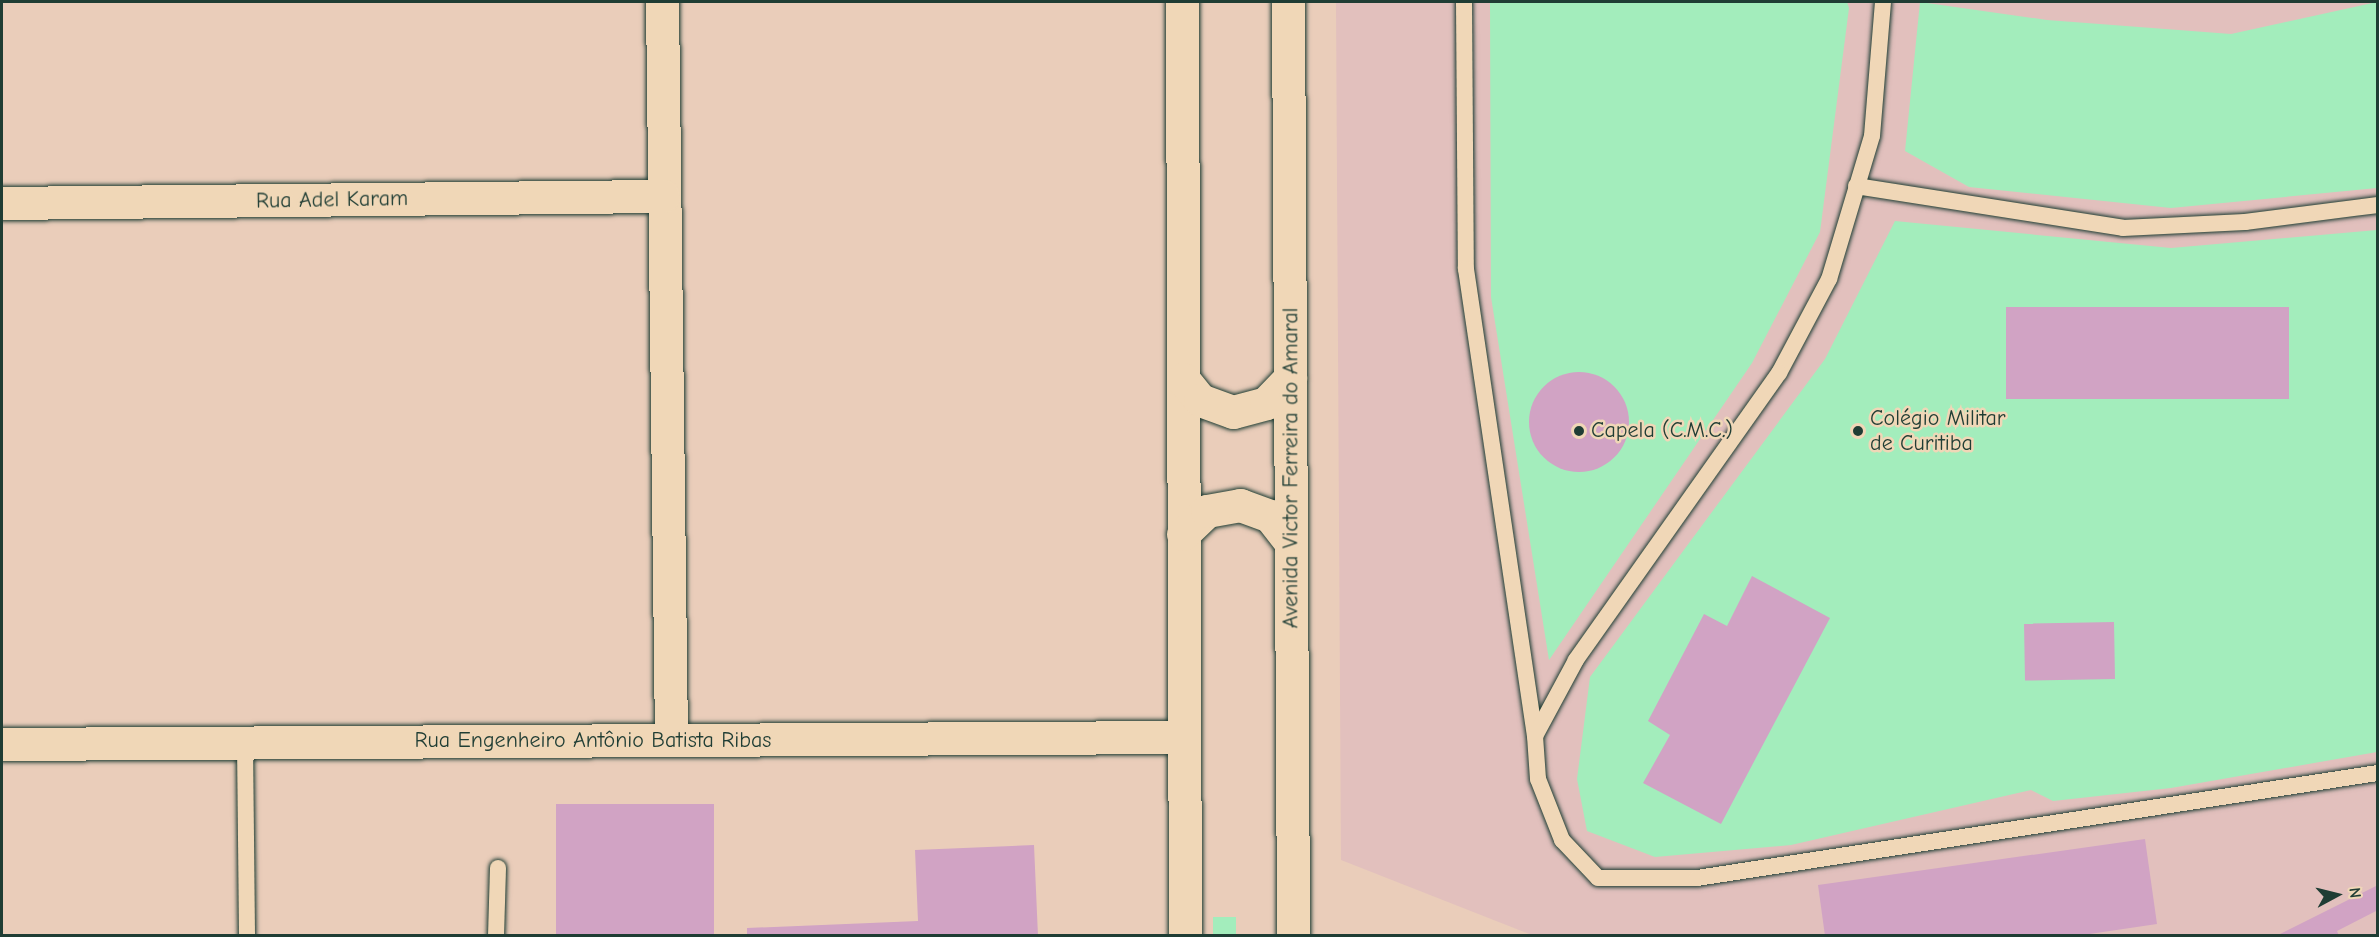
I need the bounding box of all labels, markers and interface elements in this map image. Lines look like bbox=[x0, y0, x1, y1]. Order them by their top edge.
street label: Rua Adel Karam bbox=[256, 185, 408, 215]
street label: Avenida Victor Ferreira do Amaral bbox=[1278, 308, 1304, 628]
place label: Colégio Militar de Curitiba bbox=[1870, 405, 2006, 457]
place label: Capela (C.M.C.) bbox=[1591, 418, 1733, 444]
marker: Capela (C.M.C.) bbox=[1572, 424, 1586, 438]
marker: Colégio Militar de Curitiba bbox=[1851, 424, 1865, 438]
street label: Rua Engenheiro Antônio Batista Ribas bbox=[414, 728, 772, 754]
north arrow bbox=[2307, 865, 2367, 925]
text: N bbox=[2345, 887, 2364, 899]

